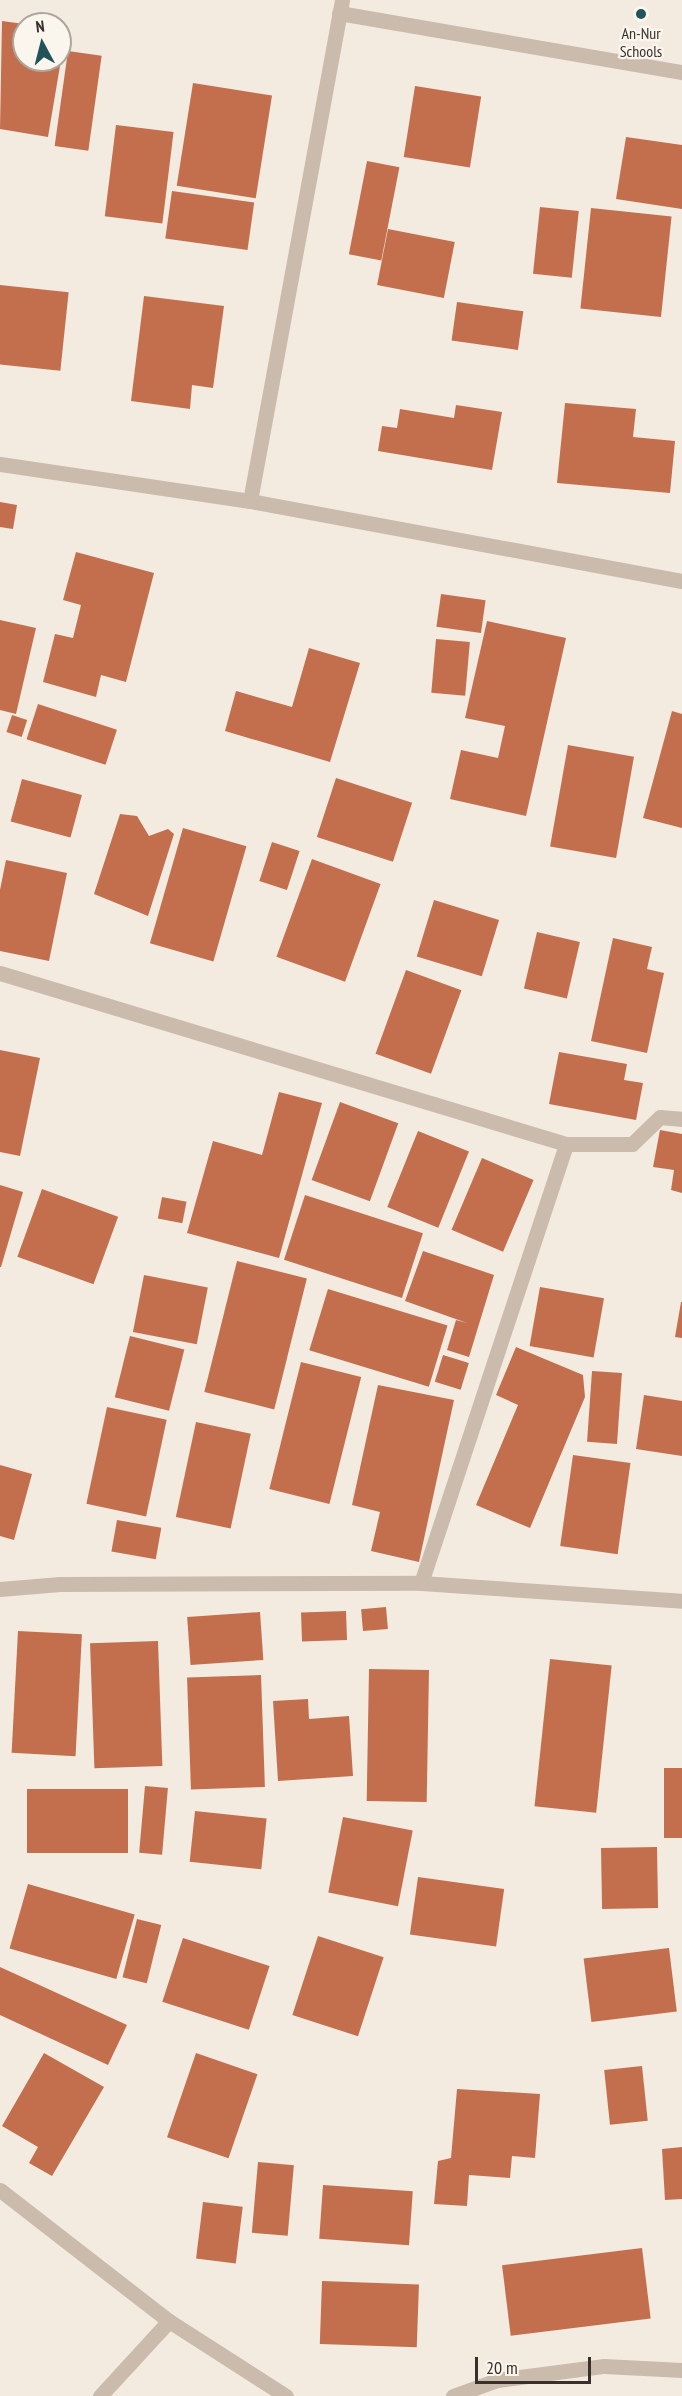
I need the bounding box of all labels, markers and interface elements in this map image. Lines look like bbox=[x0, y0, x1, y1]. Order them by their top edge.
marker: An-Nur Schools bbox=[634, 7, 648, 21]
north arrow bbox=[12, 12, 72, 72]
text: N bbox=[35, 16, 46, 37]
place label: An-Nur Schools bbox=[620, 23, 662, 61]
scale bar bbox=[478, 2345, 594, 2383]
text: 20 m bbox=[486, 2356, 518, 2379]

